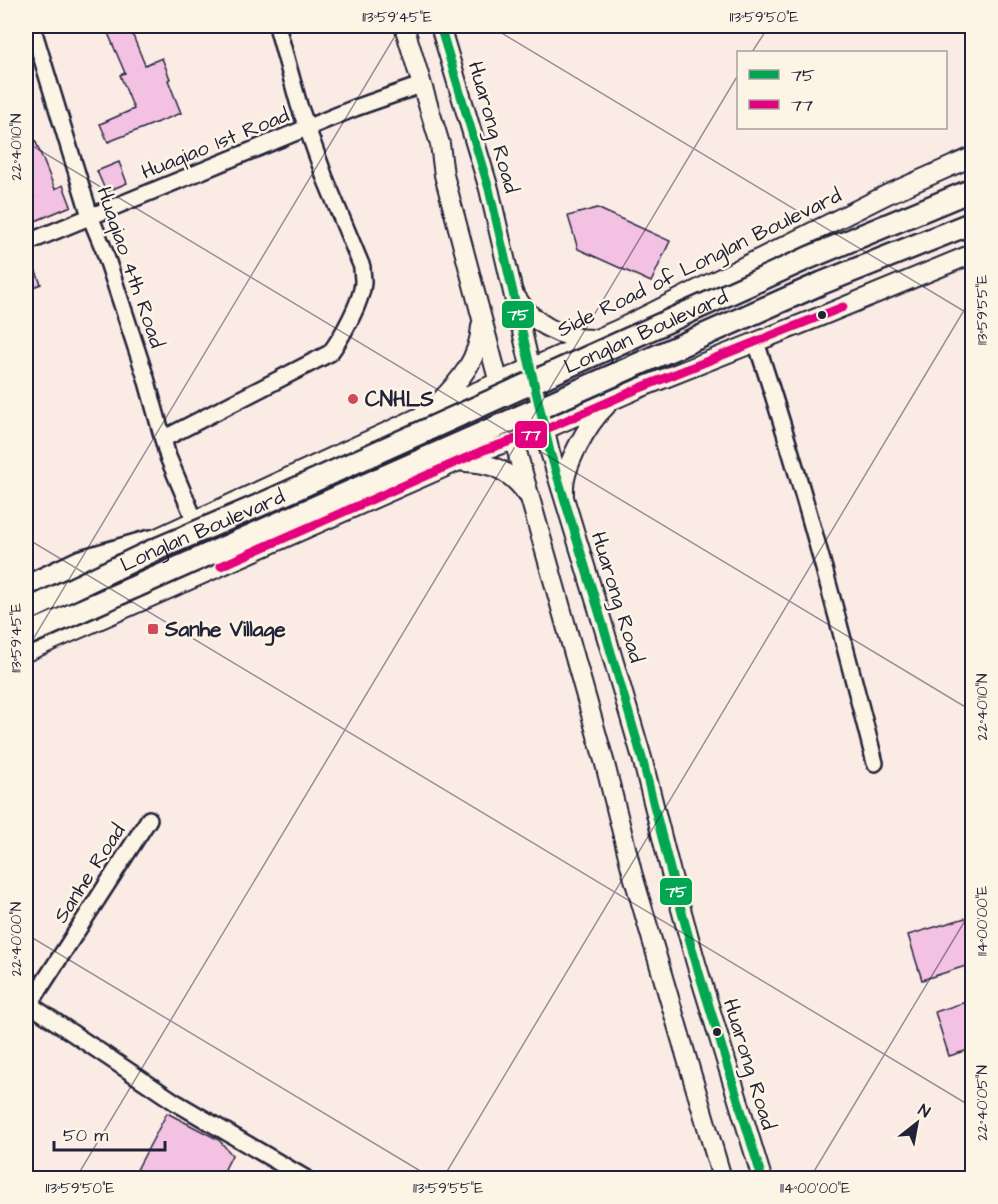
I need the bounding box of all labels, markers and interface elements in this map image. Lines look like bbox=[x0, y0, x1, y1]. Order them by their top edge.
text: 113°59'45"E bbox=[362, 7, 432, 28]
text: 113°59'50"E bbox=[730, 7, 799, 28]
legend bbox=[737, 51, 947, 129]
street label: Huarong Road bbox=[459, 58, 526, 197]
text: 75 bbox=[791, 63, 815, 88]
text: 77 bbox=[791, 93, 813, 118]
street label: Huaqiao 1st Road bbox=[137, 100, 294, 186]
text: 22°40'10"N bbox=[6, 114, 27, 180]
street label: Side Road of Longlan Boulevard bbox=[553, 182, 845, 342]
street label: Huaqiao 4th Road bbox=[89, 183, 172, 352]
text: 113°59'55"E bbox=[972, 275, 993, 345]
street label: Longlan Boulevard bbox=[559, 284, 731, 378]
line badge: 75 bbox=[501, 300, 535, 329]
text: 75 bbox=[506, 304, 529, 326]
unlabelled marker bbox=[816, 309, 828, 321]
place label: CNHLS bbox=[365, 385, 434, 414]
marker: CNHLS bbox=[346, 392, 360, 406]
line badge: 77 bbox=[514, 420, 548, 449]
text: 77 bbox=[520, 424, 541, 446]
street label: Longlan Boulevard bbox=[115, 482, 290, 579]
street label: Huarong Road bbox=[582, 528, 651, 667]
text: 113°59'45"E bbox=[6, 603, 27, 673]
place label: Sanhe Village bbox=[164, 615, 286, 646]
marker: Sanhe Village bbox=[146, 622, 160, 636]
text: 22°40'10"N bbox=[972, 674, 993, 740]
street label: Sanhe Road bbox=[46, 818, 132, 929]
line badge: 75 bbox=[659, 877, 693, 906]
text: 75 bbox=[664, 881, 687, 903]
text: 114°00'00"E bbox=[972, 886, 993, 956]
text: 22°40'00"N bbox=[6, 902, 27, 976]
street label: Huarong Road bbox=[714, 995, 783, 1134]
unlabelled marker bbox=[711, 1026, 723, 1038]
text: 22°40'05"N bbox=[972, 1065, 993, 1141]
north arrow bbox=[887, 1093, 947, 1153]
text: N bbox=[914, 1099, 934, 1123]
scale bar bbox=[54, 1114, 165, 1152]
text: 50 m bbox=[63, 1123, 108, 1148]
text: 113°59'50"E bbox=[46, 1178, 115, 1199]
text: 113°59'55"E bbox=[413, 1178, 483, 1199]
text: 114°00'00"E bbox=[780, 1178, 850, 1199]

